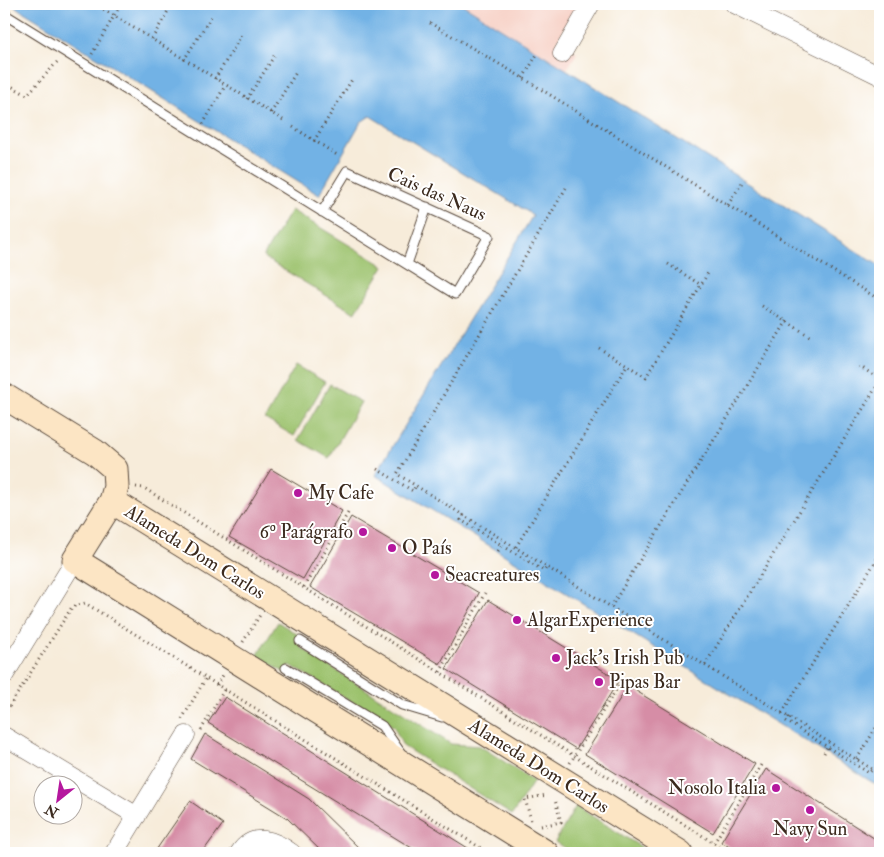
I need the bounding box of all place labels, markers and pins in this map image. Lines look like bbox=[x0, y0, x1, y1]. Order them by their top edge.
place label: My Cafe bbox=[308, 481, 374, 505]
marker: My Cafe bbox=[292, 487, 304, 499]
place label: 6º Parágrafo bbox=[260, 520, 353, 544]
marker: 6º Parágrafo bbox=[357, 526, 369, 538]
place label: O País bbox=[402, 536, 452, 560]
marker: O País bbox=[386, 542, 398, 554]
place label: Seacreatures bbox=[445, 563, 539, 587]
marker: Seacreatures bbox=[429, 569, 441, 581]
place label: AlgarExperience bbox=[526, 608, 653, 633]
marker: AlgarExperience bbox=[511, 614, 523, 626]
place label: Jack’s Irish Pub bbox=[565, 646, 683, 670]
marker: Jack’s Irish Pub bbox=[550, 652, 562, 664]
place label: Pipas Bar bbox=[609, 670, 680, 695]
marker: Pipas Bar bbox=[593, 676, 605, 688]
place label: Nosolo Italia bbox=[668, 776, 766, 800]
marker: Nosolo Italia bbox=[770, 782, 782, 794]
marker: Navy Sun bbox=[804, 804, 816, 816]
place label: Navy Sun bbox=[773, 817, 848, 841]

